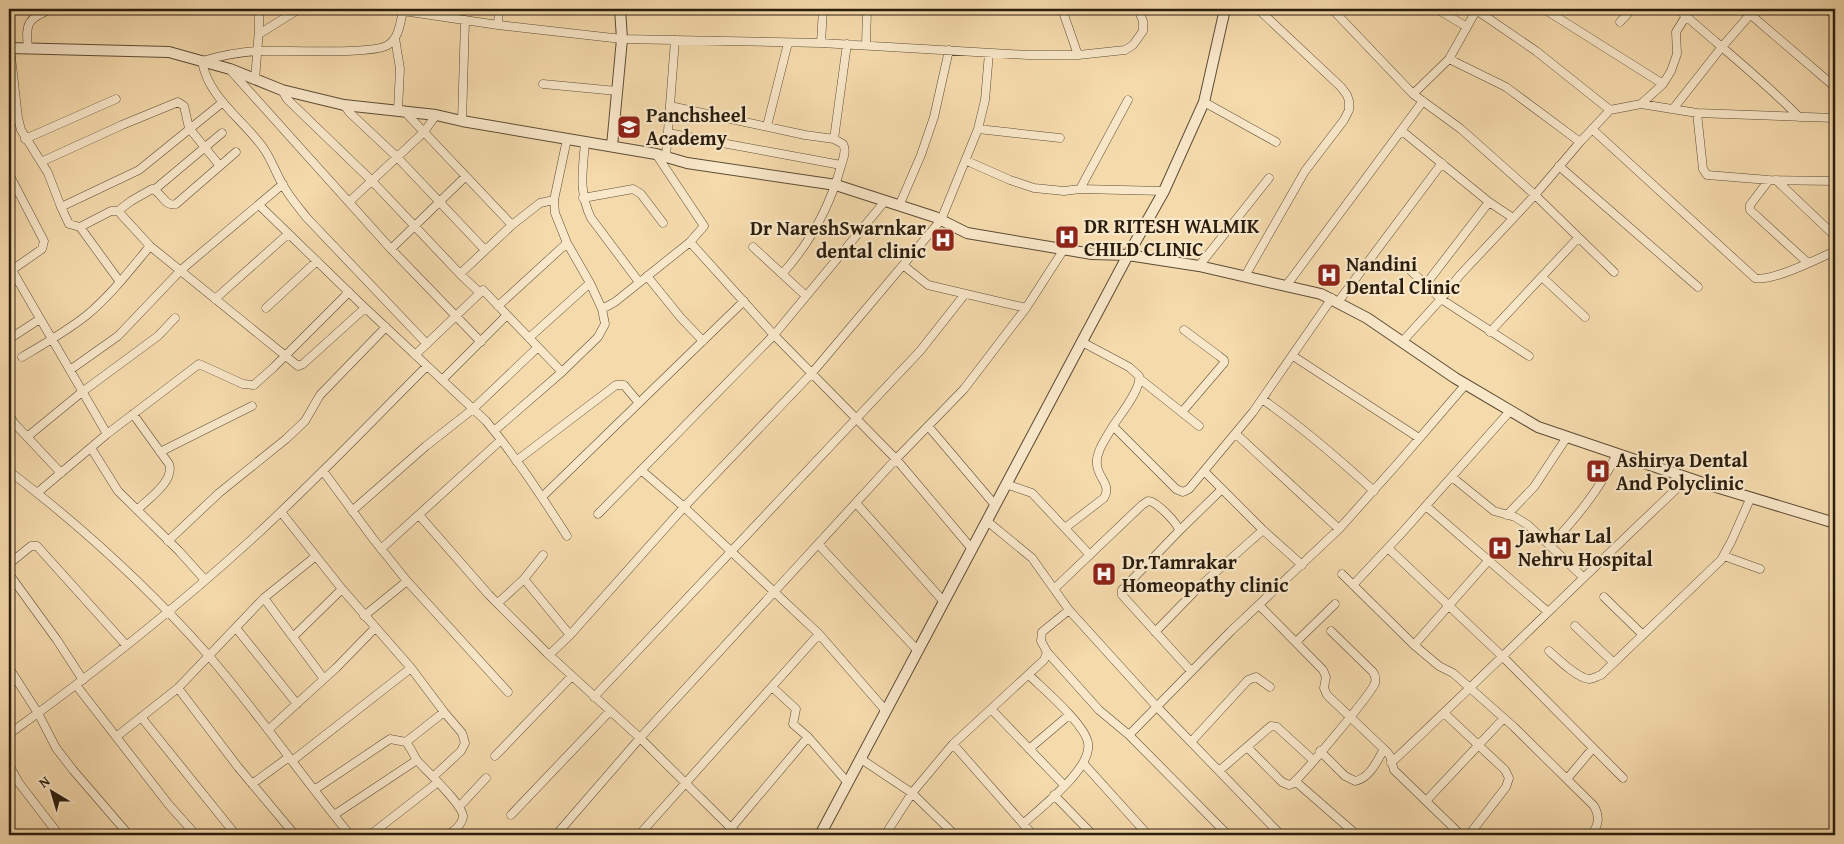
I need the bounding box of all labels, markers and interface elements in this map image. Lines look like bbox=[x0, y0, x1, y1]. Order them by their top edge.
place label: Panchsheel Academy bbox=[646, 100, 747, 152]
school or university icon: Panchsheel Academy bbox=[616, 114, 642, 140]
place label: DR RITESH WALMIK CHILD CLINIC bbox=[1084, 211, 1260, 263]
place label: Dr NareshSwarnkar dental clinic bbox=[750, 213, 926, 265]
hospital icon: DR RITESH WALMIK CHILD CLINIC bbox=[1054, 224, 1080, 250]
hospital icon: Dr NareshSwarnkar dental clinic bbox=[930, 227, 956, 253]
place label: Nandini Dental Clinic bbox=[1346, 249, 1460, 301]
hospital icon: Nandini Dental Clinic bbox=[1316, 262, 1342, 288]
place label: Ashirya Dental And Polyclinic bbox=[1616, 445, 1748, 497]
hospital icon: Ashirya Dental And Polyclinic bbox=[1585, 458, 1611, 484]
place label: Jawhar Lal Nehru Hospital bbox=[1515, 521, 1653, 573]
hospital icon: Jawhar Lal Nehru Hospital bbox=[1487, 535, 1513, 561]
place label: Dr.Tamrakar Homeopathy clinic bbox=[1122, 547, 1288, 599]
hospital icon: Dr.Tamrakar Homeopathy clinic bbox=[1091, 561, 1117, 587]
north arrow bbox=[28, 766, 78, 816]
text: N bbox=[34, 771, 54, 793]

